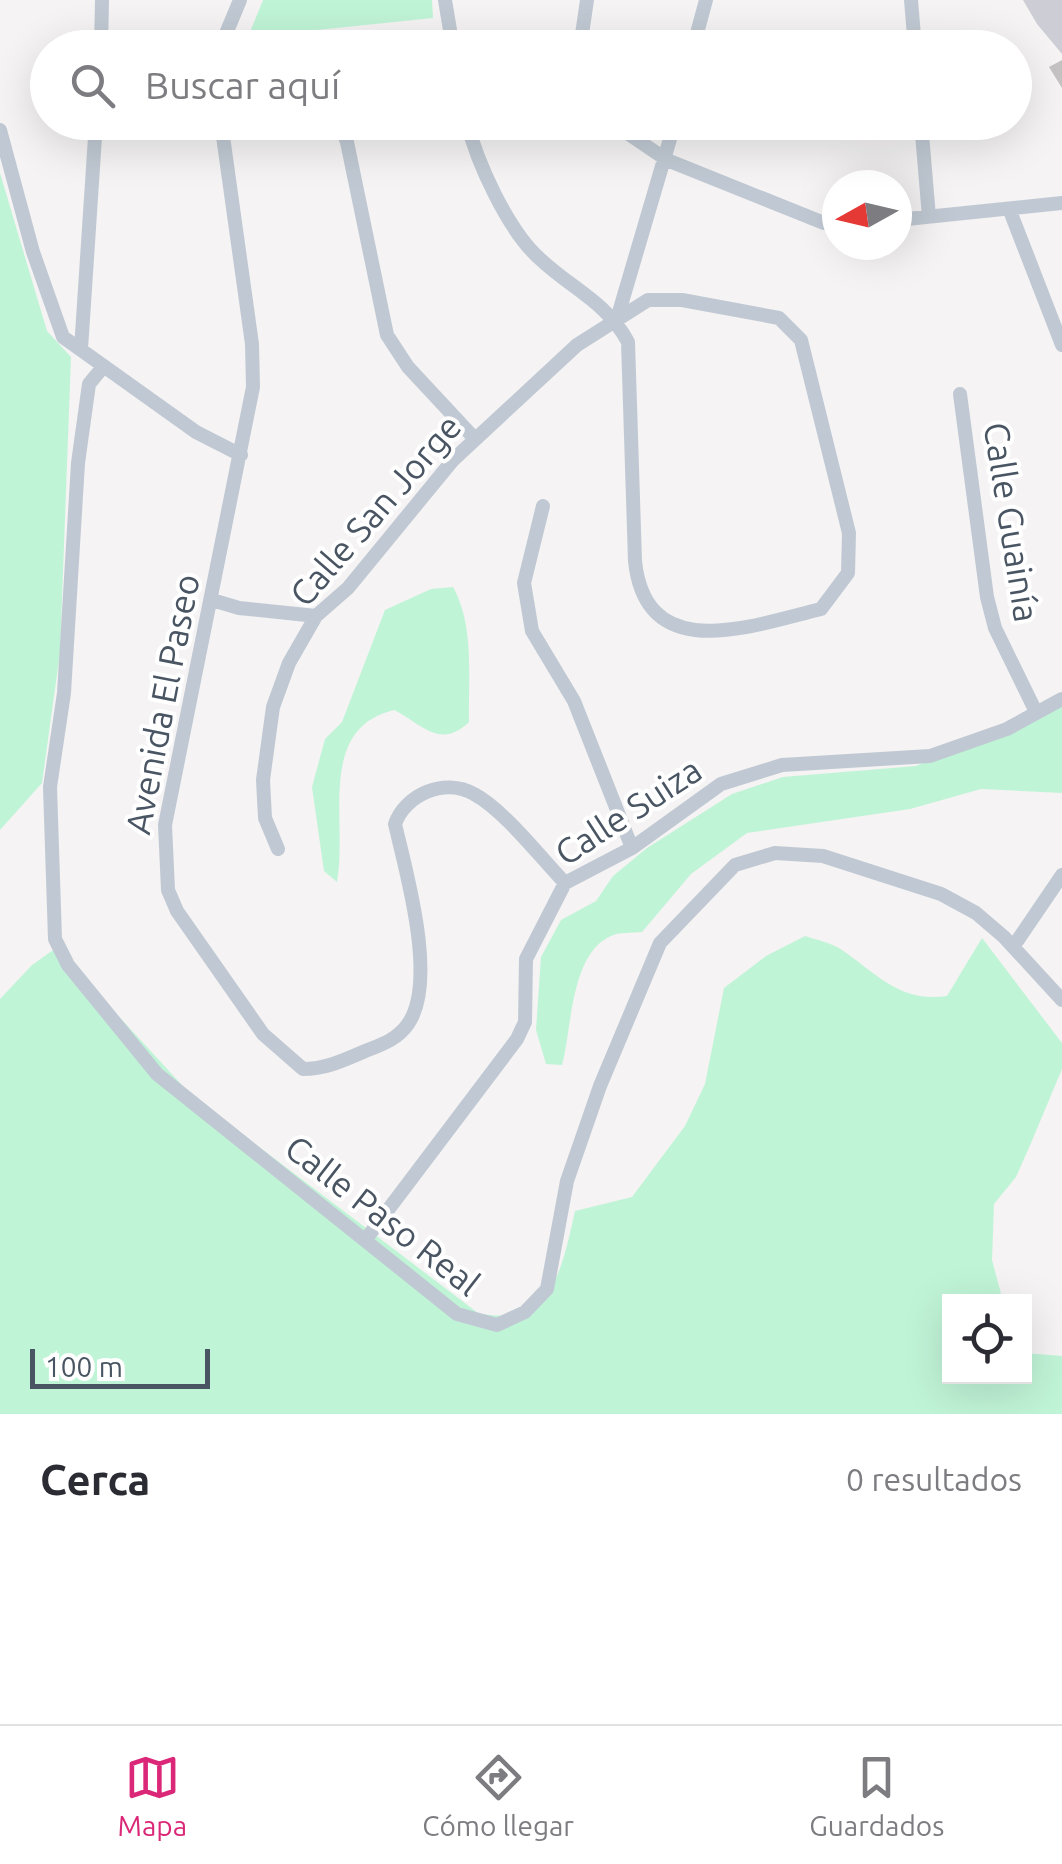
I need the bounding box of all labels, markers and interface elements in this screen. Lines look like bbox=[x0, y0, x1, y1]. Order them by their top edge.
search box bbox=[30, 30, 1032, 140]
icon: search bbox=[65, 58, 120, 113]
text: Buscar aquí bbox=[145, 64, 340, 106]
north arrow bbox=[822, 170, 912, 260]
street label: Calle San Jorge bbox=[281, 406, 469, 614]
street label: Calle Guainía bbox=[976, 419, 1048, 625]
street label: Avenida El Paseo bbox=[117, 571, 207, 837]
street label: Calle Suiza bbox=[547, 749, 709, 873]
street label: Calle Paso Real bbox=[278, 1127, 488, 1303]
map controls bbox=[942, 1294, 1032, 1384]
button: locate bbox=[942, 1294, 1032, 1384]
scale bar bbox=[30, 1344, 210, 1388]
text: 100 m bbox=[45, 1351, 123, 1382]
text: Cerca bbox=[40, 1456, 150, 1503]
text: 0 resultados bbox=[846, 1461, 1022, 1497]
tab: Mapa bbox=[118, 1750, 187, 1841]
tab: Cómo llegar bbox=[422, 1750, 574, 1841]
tab: Guardados bbox=[809, 1750, 944, 1841]

